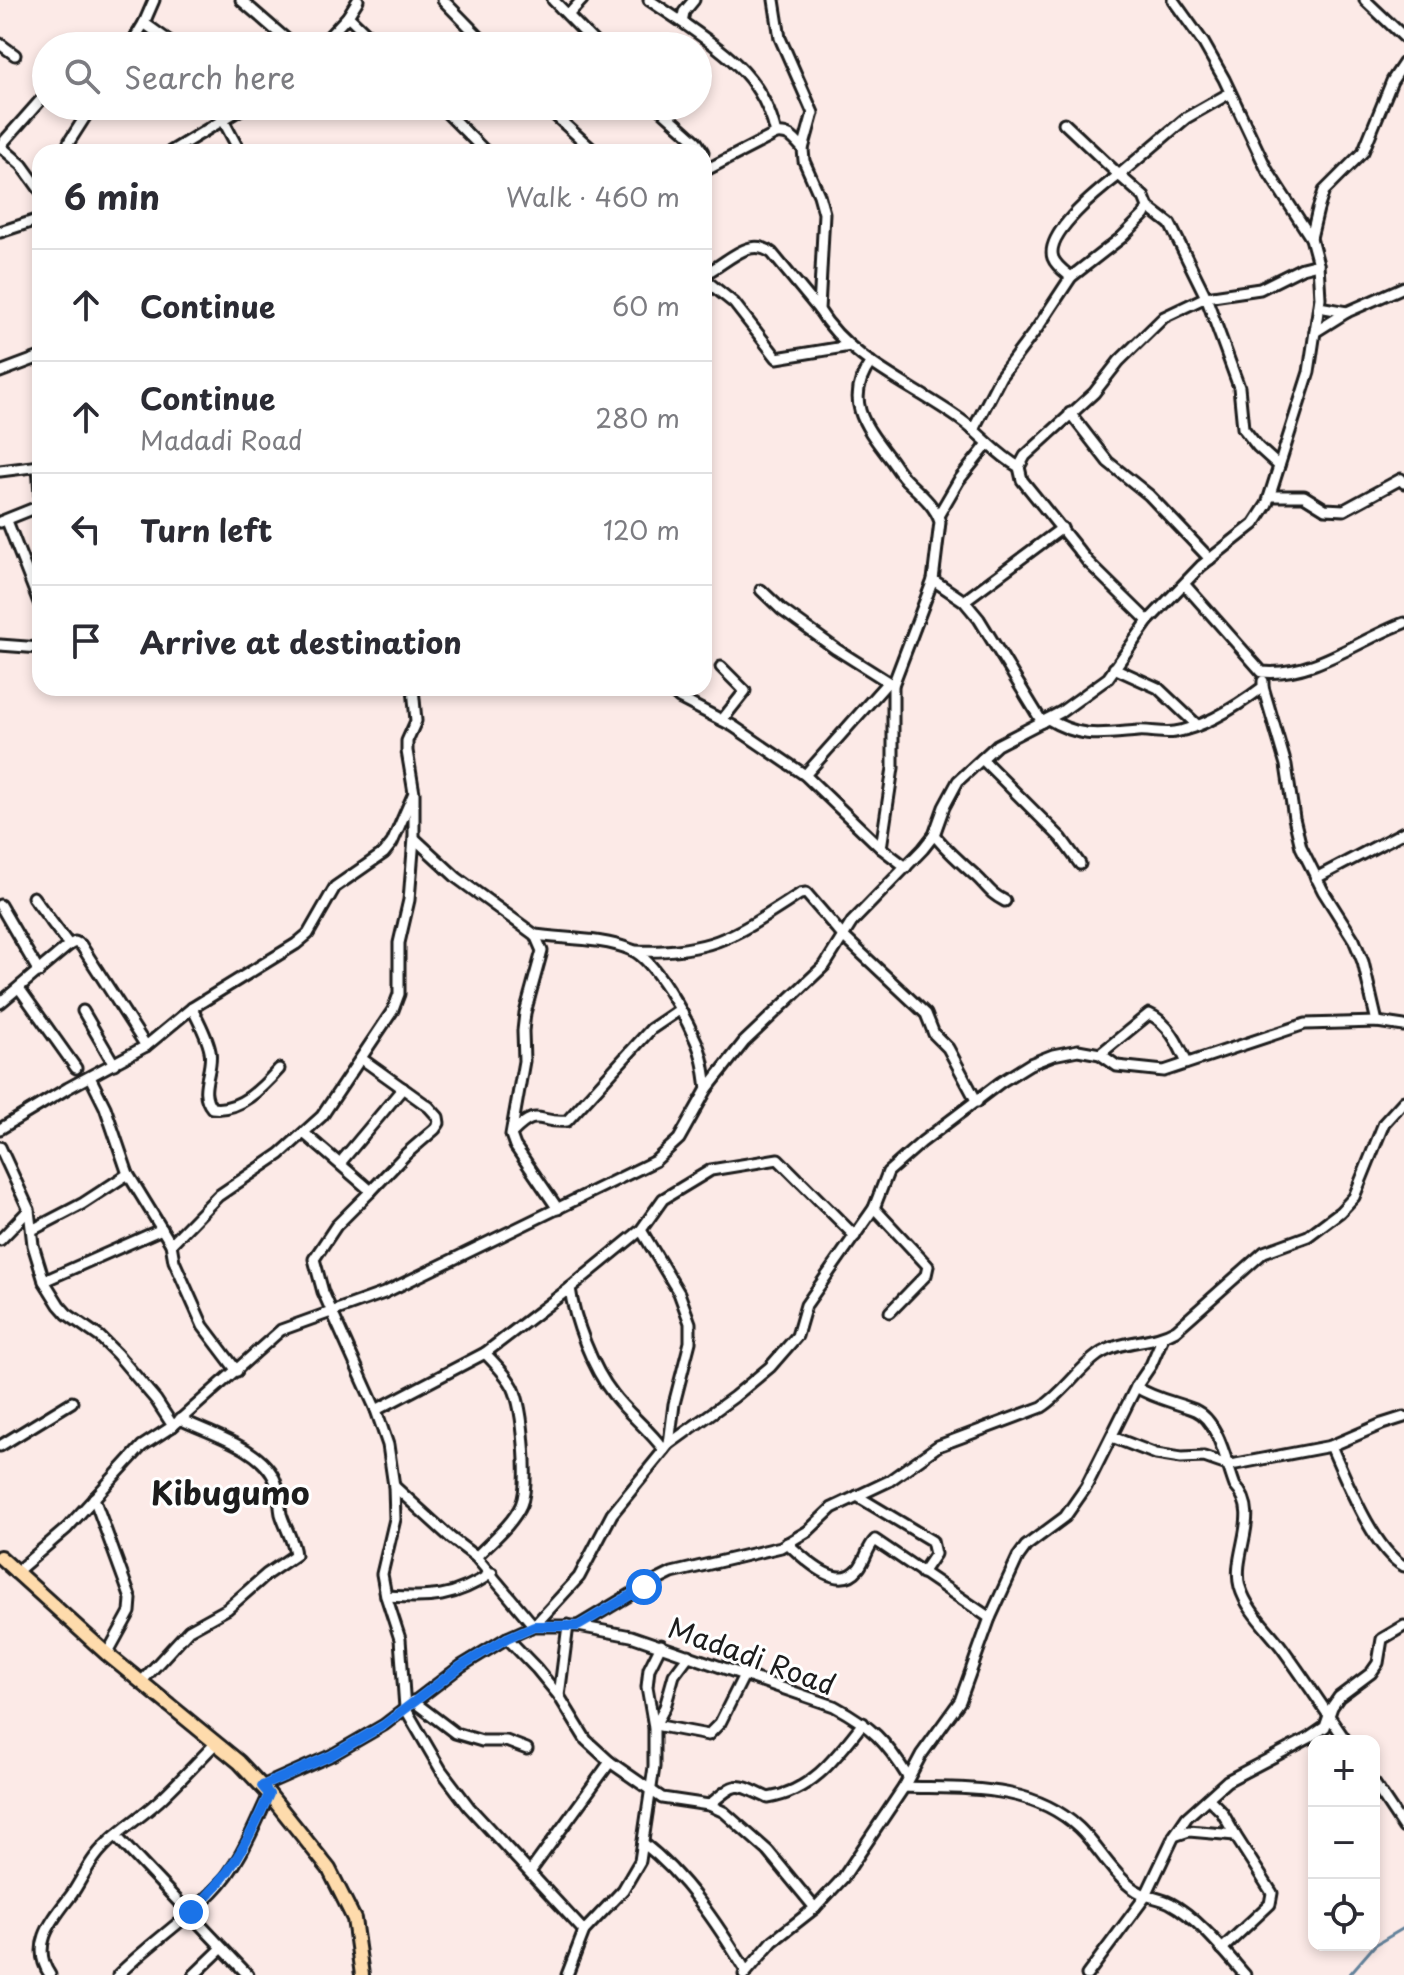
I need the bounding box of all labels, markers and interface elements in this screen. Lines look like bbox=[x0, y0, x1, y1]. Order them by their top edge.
search box bbox=[32, 32, 712, 120]
icon: search bbox=[60, 54, 104, 98]
text: Search here bbox=[124, 54, 296, 99]
text: 6 min bbox=[64, 170, 160, 222]
text: Walk · 460 m bbox=[506, 177, 680, 216]
icon: ahead bbox=[64, 283, 108, 327]
text: Continue bbox=[140, 283, 275, 328]
text: 60 m bbox=[612, 286, 680, 325]
text: Continue bbox=[140, 375, 275, 420]
icon: ahead bbox=[64, 395, 108, 439]
text: 280 m bbox=[595, 398, 680, 437]
text: Madadi Road bbox=[140, 420, 302, 459]
icon: left bbox=[64, 507, 108, 551]
text: Turn left bbox=[140, 507, 272, 552]
text: 120 m bbox=[603, 510, 680, 549]
icon: arrive bbox=[64, 619, 108, 663]
text: Arrive at destination bbox=[140, 619, 462, 664]
district label: Kibugumo bbox=[151, 1468, 309, 1516]
route start bbox=[626, 1569, 662, 1605]
street label: Madadi Road bbox=[663, 1605, 841, 1705]
map controls bbox=[1308, 1735, 1380, 1951]
button: + bbox=[1308, 1735, 1380, 1807]
button: − bbox=[1308, 1807, 1380, 1879]
button: locate bbox=[1308, 1879, 1380, 1951]
route end bbox=[173, 1894, 209, 1930]

